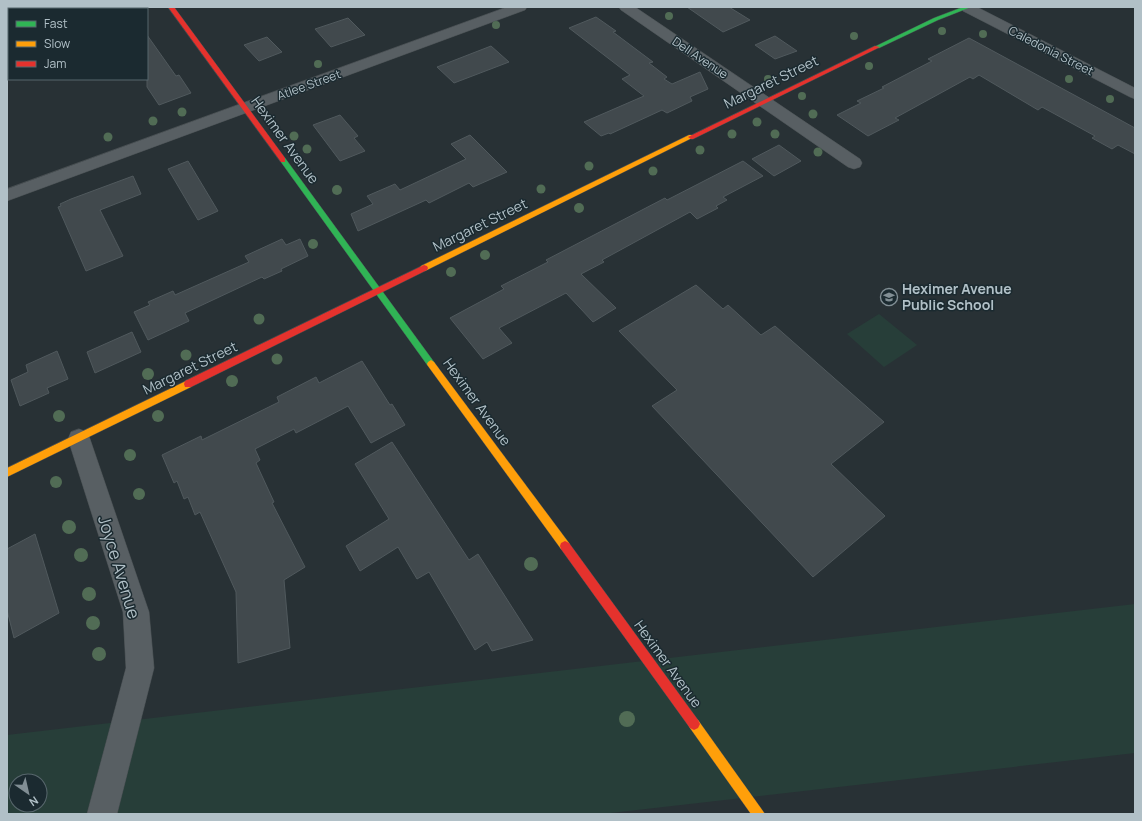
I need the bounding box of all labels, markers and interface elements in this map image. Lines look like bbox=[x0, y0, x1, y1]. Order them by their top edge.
legend bbox=[8, 8, 148, 80]
text: Fast bbox=[44, 15, 68, 32]
street label: Caledonia Street bbox=[1006, 22, 1097, 79]
street label: Dell Avenue bbox=[669, 33, 732, 83]
text: Slow bbox=[44, 35, 70, 52]
street label: Margaret Street bbox=[720, 50, 822, 113]
text: Jam bbox=[44, 55, 66, 72]
street label: Atlee Street bbox=[275, 65, 343, 104]
street label: Heximer Avenue bbox=[247, 92, 324, 187]
street label: Margaret Street bbox=[429, 193, 531, 256]
place label: Heximer Avenue Public School bbox=[902, 279, 1012, 314]
school or university icon: Heximer Avenue Public School bbox=[879, 287, 899, 307]
street label: Margaret Street bbox=[139, 336, 241, 399]
street label: Heximer Avenue bbox=[439, 354, 516, 449]
street label: Joyce Avenue bbox=[93, 512, 146, 621]
street label: Heximer Avenue bbox=[630, 616, 707, 711]
north arrow bbox=[8, 773, 48, 813]
text: N bbox=[26, 793, 41, 810]

